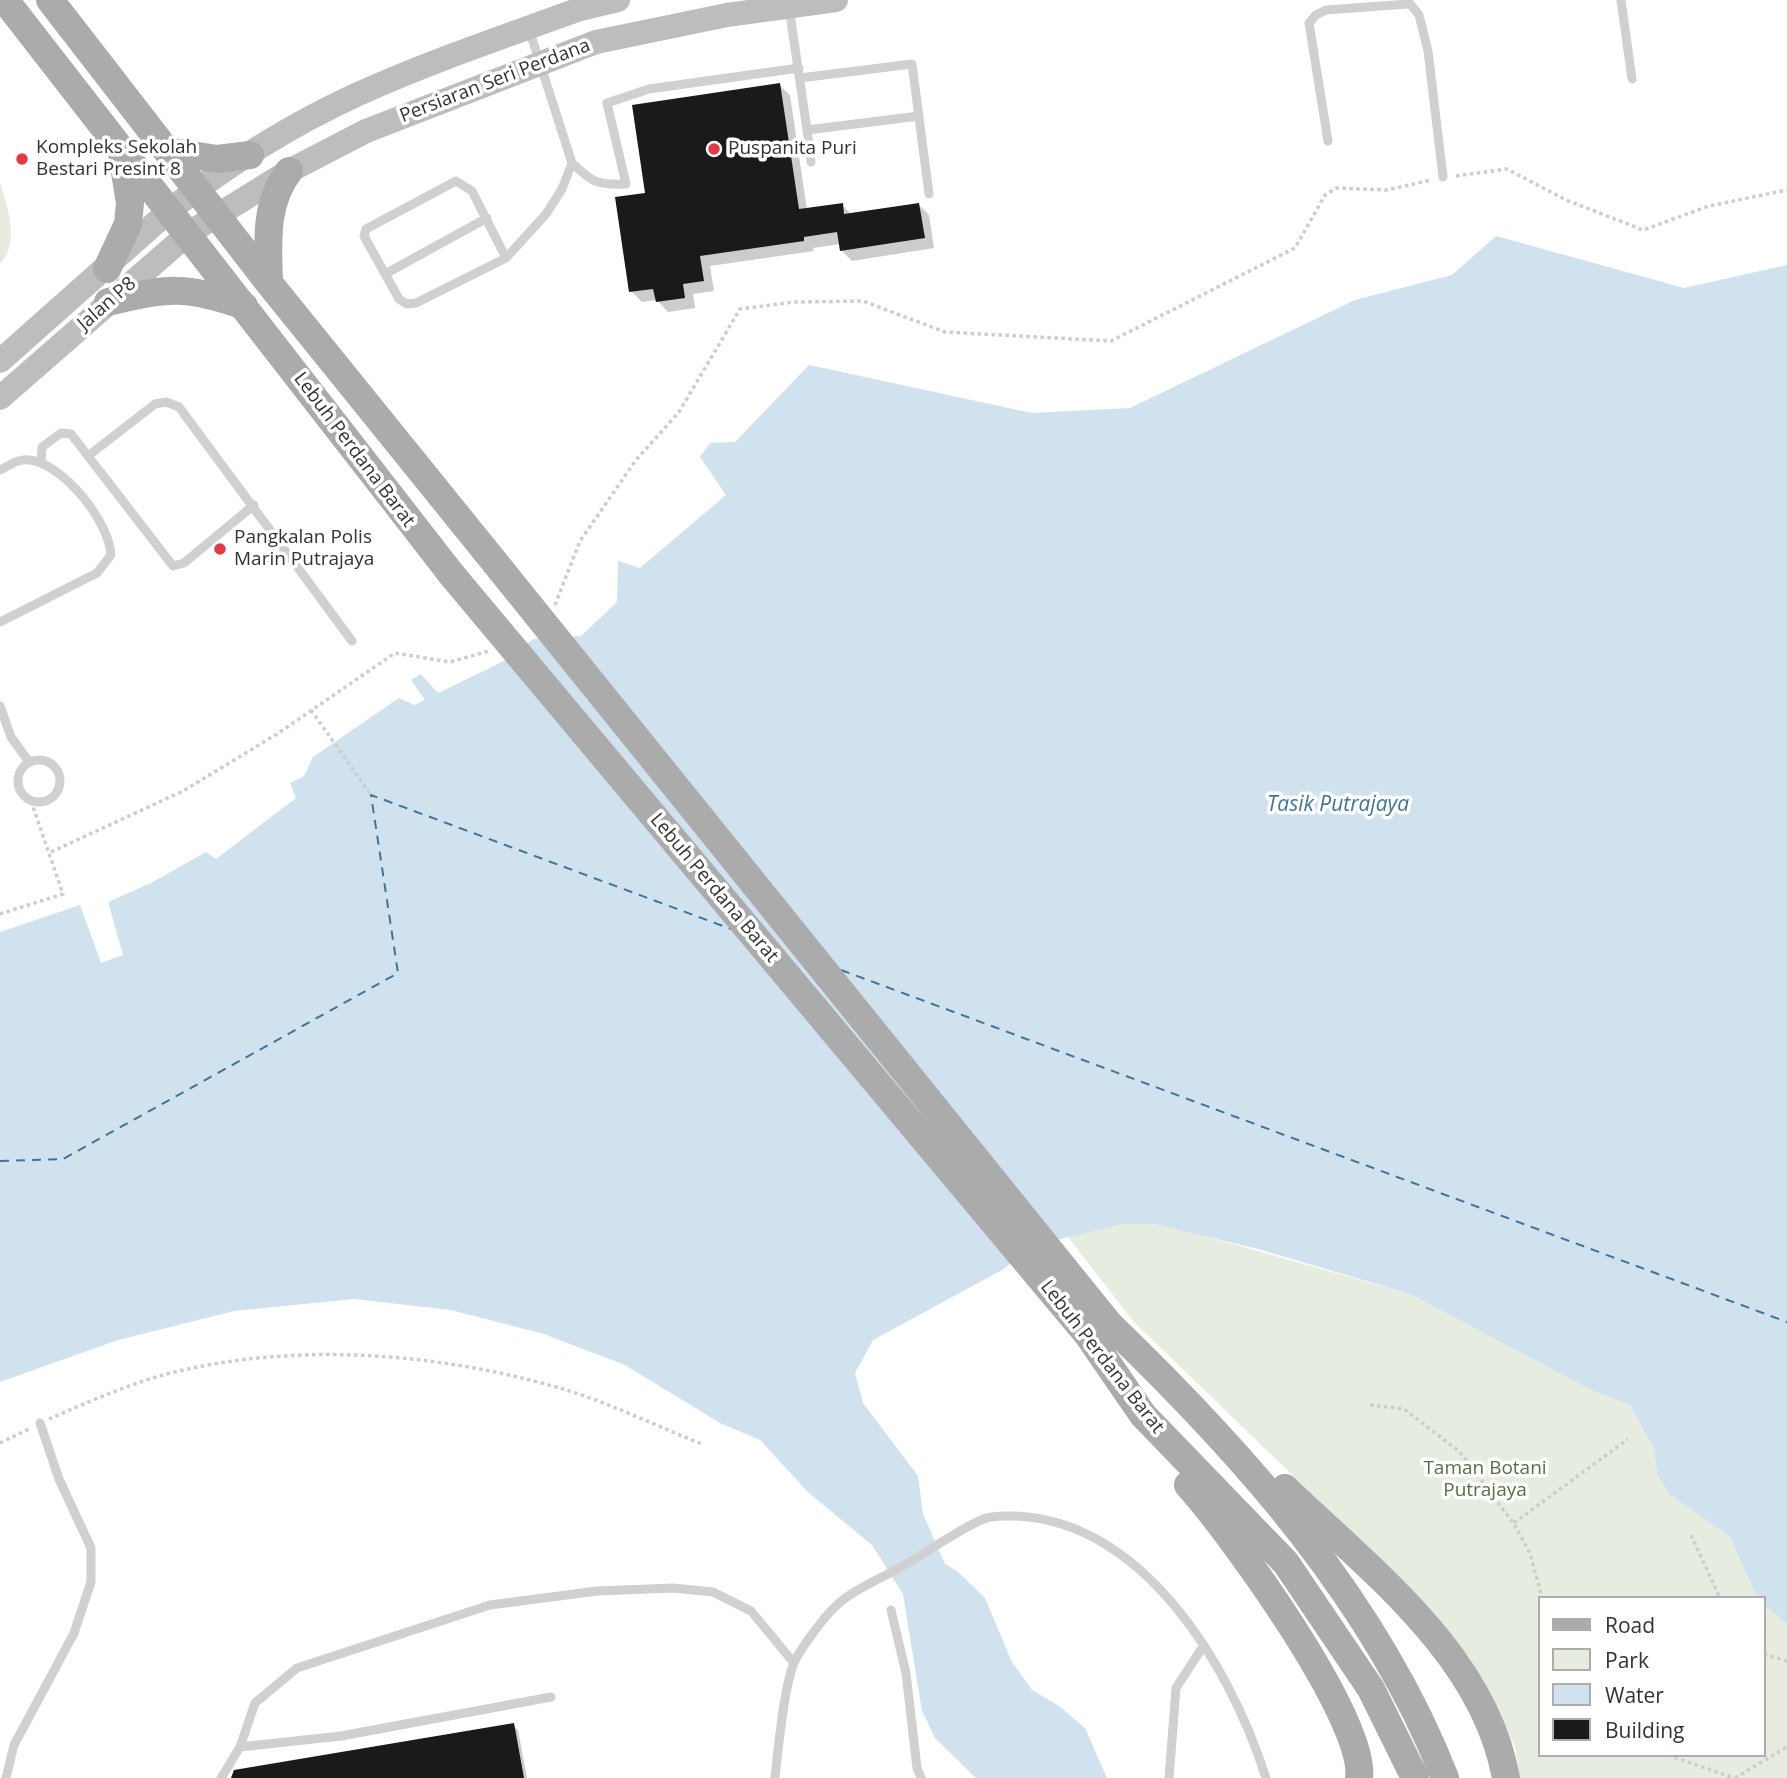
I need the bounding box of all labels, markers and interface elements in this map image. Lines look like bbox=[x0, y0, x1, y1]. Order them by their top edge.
street label: Persiaran Seri Perdana bbox=[397, 34, 593, 128]
place label: Kompleks Sekolah Bestari Presint 8 bbox=[36, 137, 197, 181]
place label: Puspanita Puri bbox=[728, 138, 857, 160]
marker: Puspanita Puri bbox=[706, 141, 722, 157]
marker: Kompleks Sekolah Bestari Presint 8 bbox=[14, 151, 30, 167]
street label: Jalan P8 bbox=[73, 272, 141, 336]
street label: Lebuh Perdana Barat bbox=[288, 368, 420, 532]
place label: Pangkalan Polis Marin Putrajaya bbox=[234, 527, 374, 571]
marker: Pangkalan Polis Marin Putrajaya bbox=[212, 541, 228, 557]
water label: Tasik Putrajaya bbox=[1267, 792, 1409, 818]
street label: Lebuh Perdana Barat bbox=[645, 809, 783, 967]
street label: Lebuh Perdana Barat bbox=[1035, 1276, 1169, 1438]
park label: Taman Botani Putrajaya bbox=[1423, 1458, 1547, 1502]
legend bbox=[1538, 1596, 1766, 1757]
text: Road bbox=[1605, 1611, 1655, 1639]
text: Park bbox=[1605, 1646, 1649, 1674]
text: Water bbox=[1605, 1681, 1664, 1709]
text: Building bbox=[1605, 1716, 1684, 1744]

